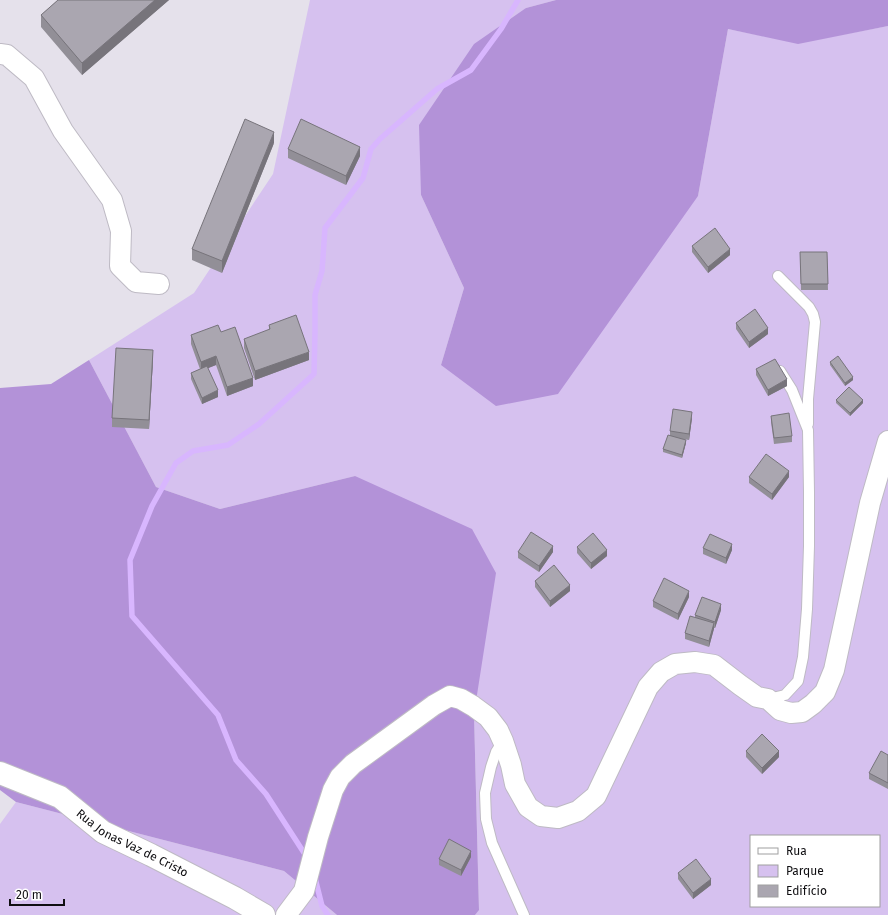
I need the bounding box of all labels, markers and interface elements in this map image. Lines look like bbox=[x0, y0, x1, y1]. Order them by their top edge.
street label: Rua Jonas Vaz de Cristo bbox=[74, 806, 191, 880]
legend bbox=[750, 835, 880, 907]
text: Rua bbox=[786, 844, 807, 858]
text: Parque bbox=[786, 864, 824, 878]
scale bar bbox=[10, 881, 64, 907]
text: Edifício bbox=[786, 884, 827, 898]
text: 20 m bbox=[16, 888, 42, 902]

